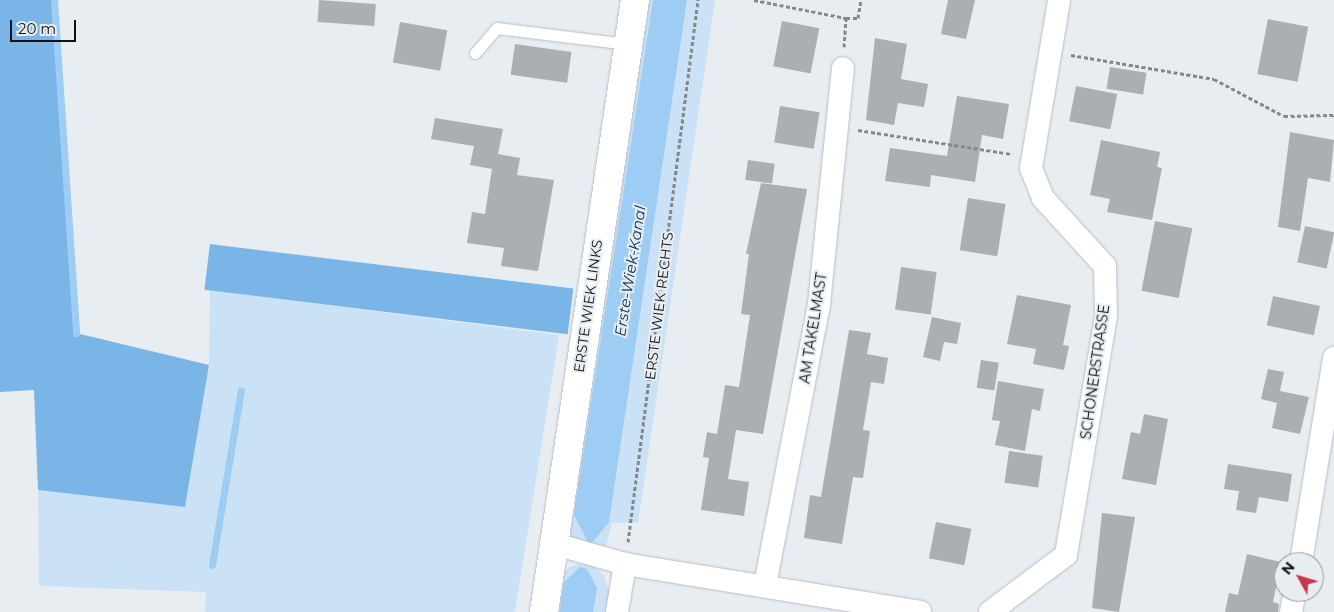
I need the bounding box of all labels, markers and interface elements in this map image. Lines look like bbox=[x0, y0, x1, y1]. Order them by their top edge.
scale bar bbox=[12, 10, 79, 42]
text: 20 m bbox=[18, 19, 56, 38]
water label: Erste-Wiek-Kanal bbox=[611, 204, 649, 338]
street label: ERSTE WIEK RECHTS bbox=[642, 231, 676, 381]
street label: ERSTE WIEK LINKS bbox=[570, 239, 606, 373]
street label: AM TAKELMAST bbox=[796, 271, 830, 385]
street label: SCHONERSTRASSE bbox=[1077, 304, 1113, 440]
north arrow bbox=[1274, 552, 1324, 602]
text: N bbox=[1278, 558, 1299, 578]

